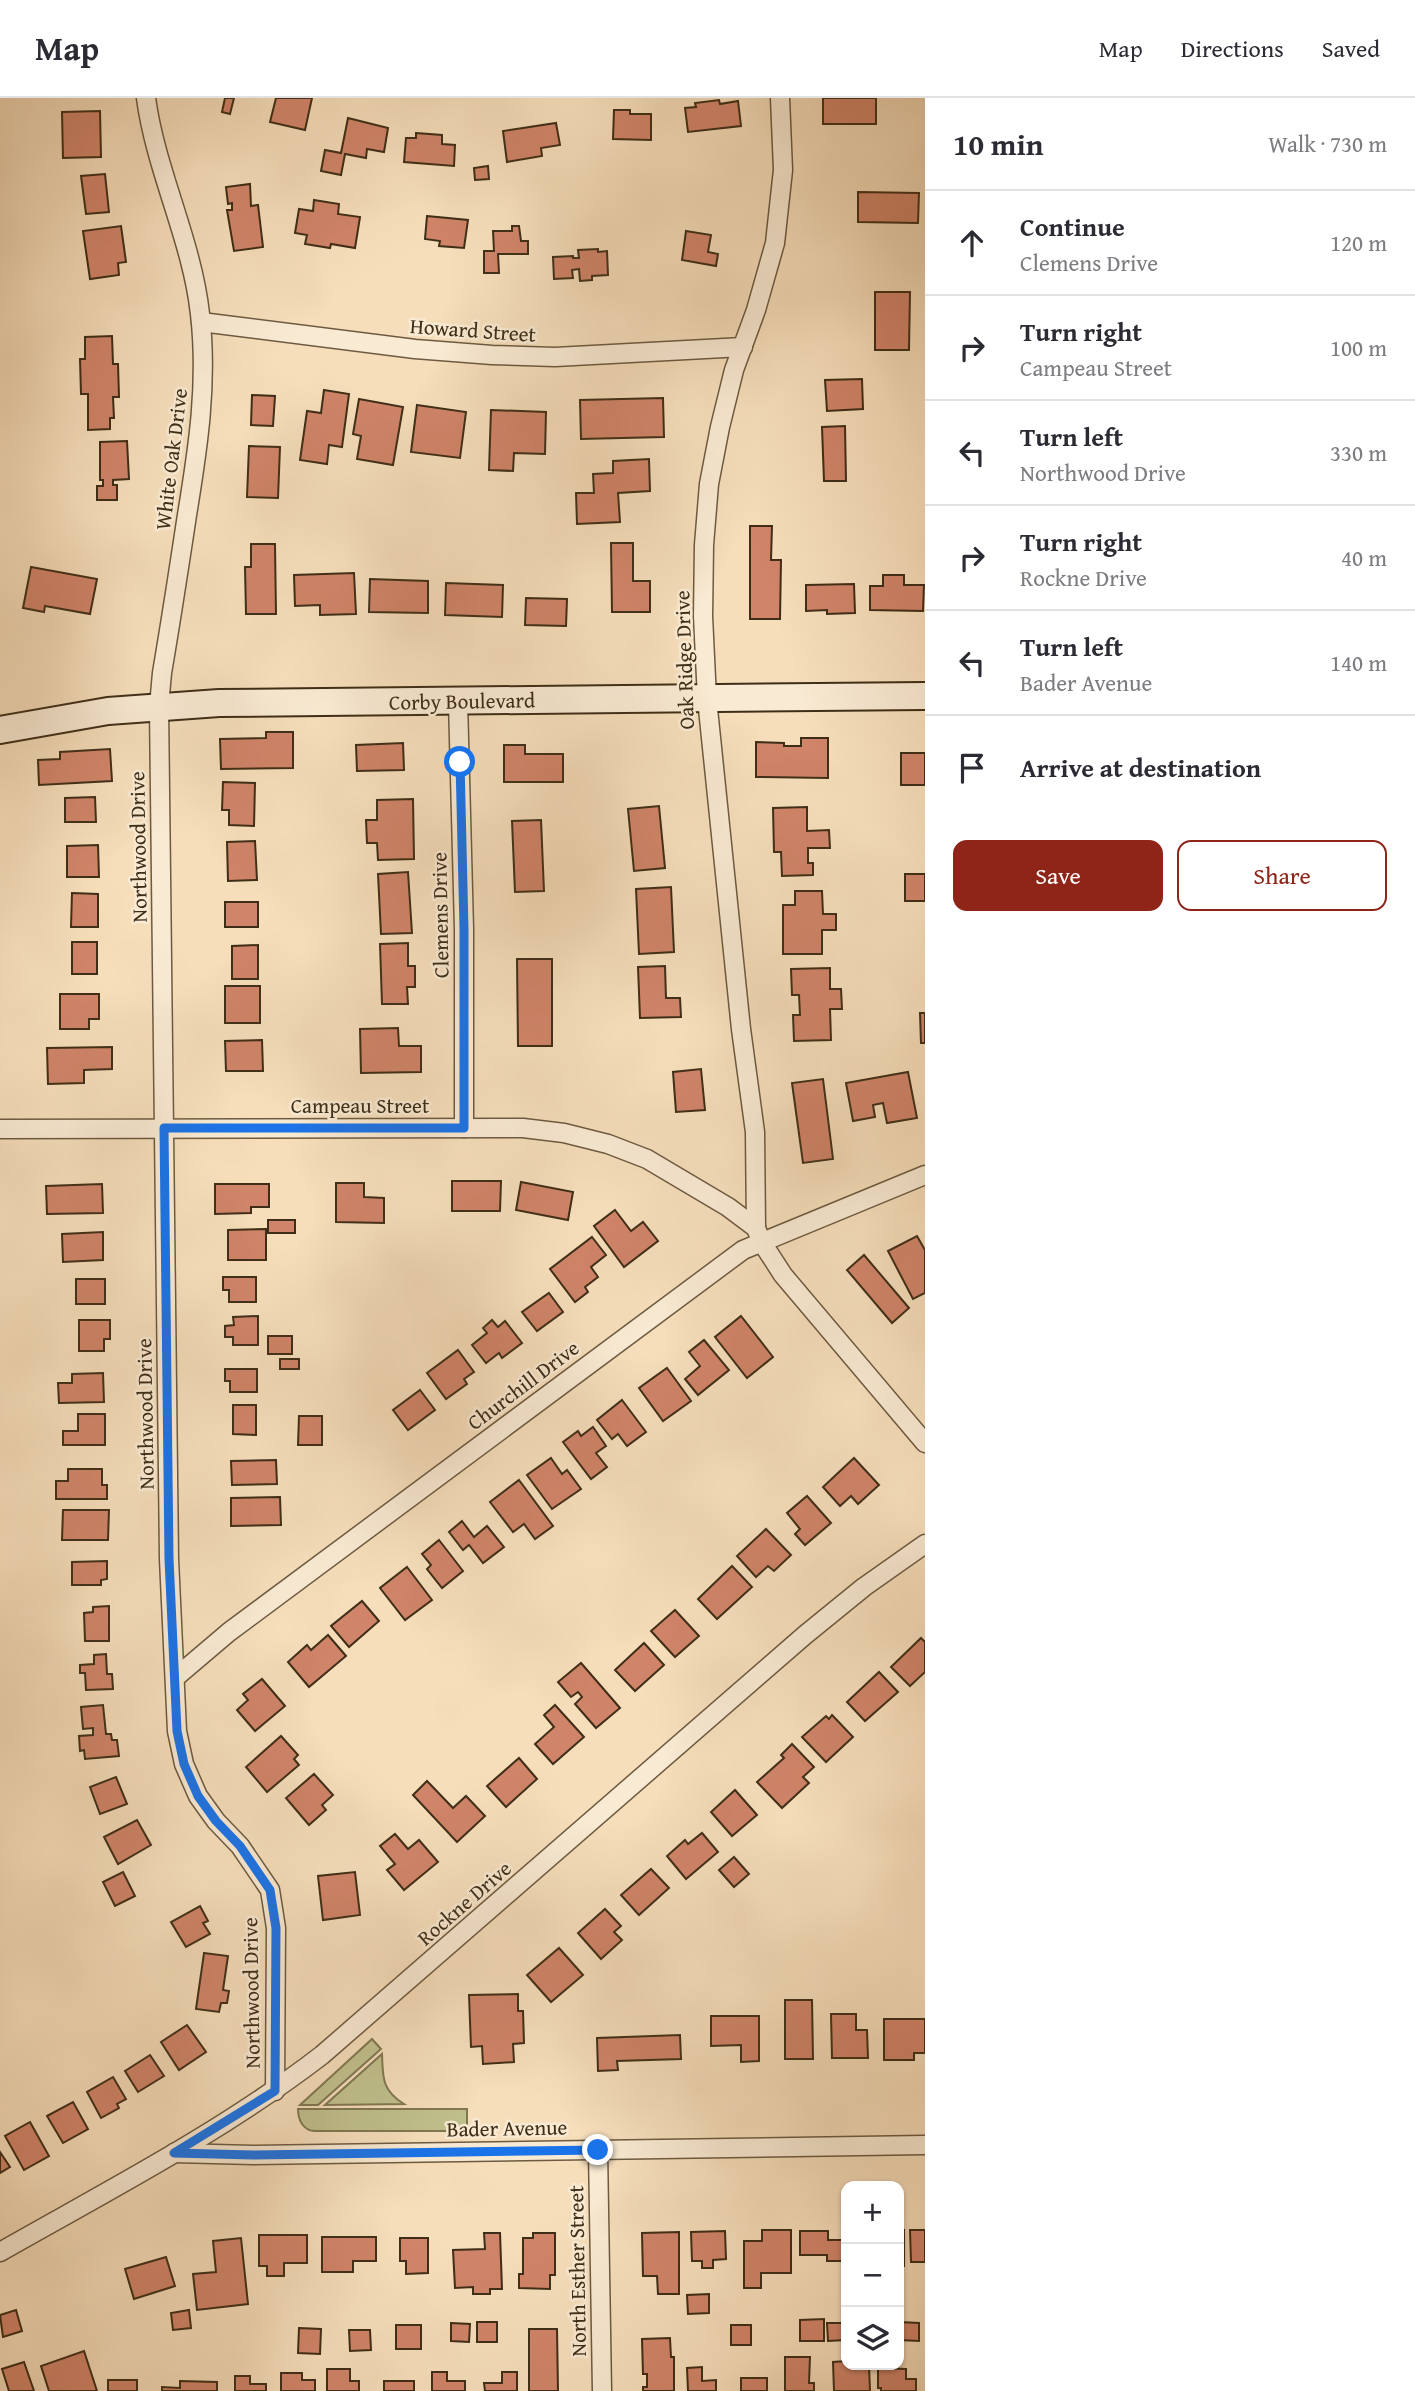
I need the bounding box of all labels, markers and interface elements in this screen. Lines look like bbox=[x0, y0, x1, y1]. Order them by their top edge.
text: Map bbox=[35, 24, 99, 72]
text: Map bbox=[1099, 31, 1143, 66]
text: Directions bbox=[1181, 31, 1284, 66]
text: Saved bbox=[1322, 31, 1380, 66]
text: 10 min bbox=[953, 122, 1043, 166]
text: Walk · 730 m bbox=[1268, 127, 1387, 160]
text: Continue bbox=[1020, 207, 1125, 246]
icon: ahead bbox=[953, 224, 991, 262]
text: 120 m bbox=[1330, 226, 1387, 259]
text: Clemens Drive bbox=[1020, 246, 1158, 279]
street label: Howard Street bbox=[409, 310, 538, 350]
text: Turn right bbox=[1020, 312, 1142, 351]
icon: right bbox=[953, 329, 991, 367]
text: 100 m bbox=[1330, 331, 1387, 364]
text: Campeau Street bbox=[1020, 351, 1172, 384]
street label: White Oak Drive bbox=[147, 386, 195, 532]
text: Turn left bbox=[1020, 417, 1123, 456]
icon: left bbox=[953, 434, 991, 472]
text: 330 m bbox=[1330, 436, 1387, 469]
text: Northwood Drive bbox=[1020, 456, 1186, 489]
text: Turn right bbox=[1020, 522, 1142, 561]
icon: right bbox=[953, 539, 991, 577]
text: 40 m bbox=[1341, 541, 1387, 574]
text: Rockne Drive bbox=[1020, 561, 1147, 594]
street label: Oak Ridge Drive bbox=[666, 590, 702, 730]
text: Turn left bbox=[1020, 627, 1123, 666]
icon: left bbox=[953, 644, 991, 682]
text: 140 m bbox=[1330, 646, 1387, 679]
text: Bader Avenue bbox=[1020, 666, 1152, 699]
street label: Corby Boulevard bbox=[389, 684, 536, 718]
route start bbox=[444, 746, 475, 777]
text: Arrive at destination bbox=[1020, 748, 1261, 787]
icon: arrive bbox=[953, 749, 991, 787]
street label: Northwood Drive bbox=[121, 771, 155, 923]
button: Save bbox=[953, 840, 1163, 911]
button: Share bbox=[1177, 840, 1387, 911]
street label: Clemens Drive bbox=[423, 852, 457, 978]
street label: Campeau Street bbox=[291, 1090, 430, 1121]
street label: Churchill Drive bbox=[461, 1332, 586, 1437]
street label: Northwood Drive bbox=[128, 1338, 162, 1490]
street label: Rockne Drive bbox=[410, 1853, 518, 1953]
street label: Northwood Drive bbox=[234, 1917, 268, 2069]
street label: Bader Avenue bbox=[446, 2111, 568, 2145]
route end bbox=[582, 2134, 613, 2165]
map controls bbox=[841, 2181, 904, 2370]
button: + bbox=[841, 2181, 904, 2244]
street label: North Esther Street bbox=[560, 2184, 594, 2357]
button: − bbox=[841, 2244, 904, 2307]
button: layers bbox=[841, 2307, 904, 2370]

